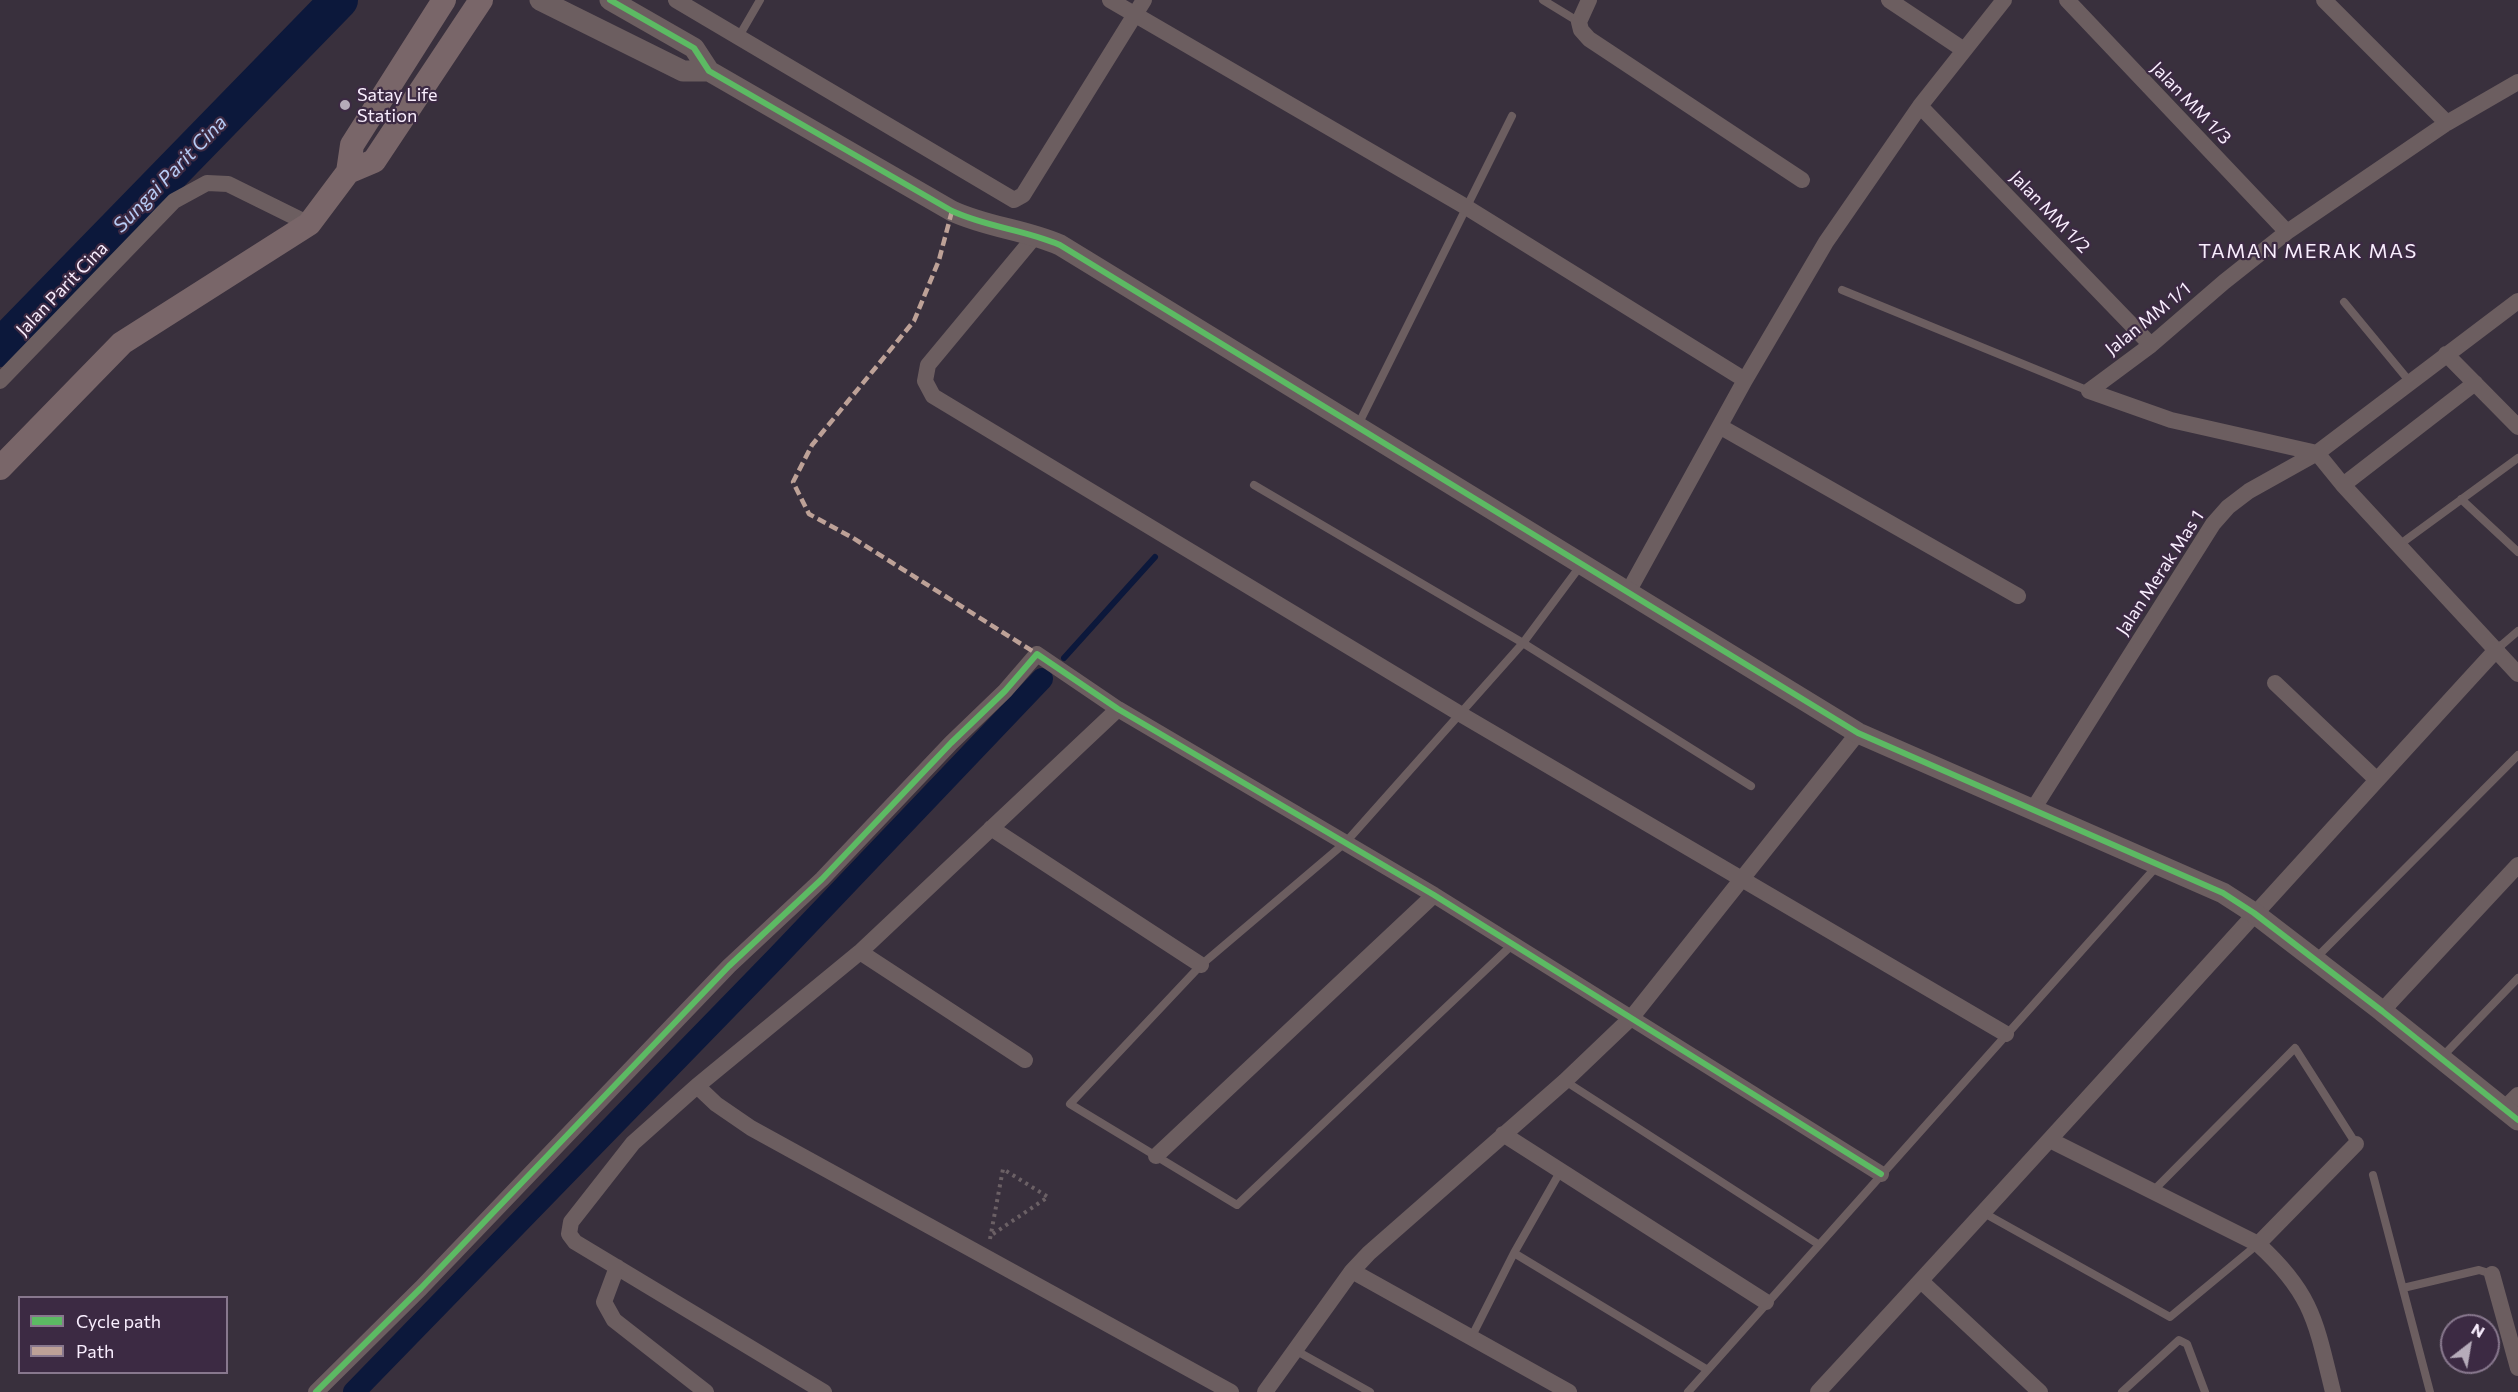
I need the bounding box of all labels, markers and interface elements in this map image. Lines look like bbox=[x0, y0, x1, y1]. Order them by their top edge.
street label: Jalan MM 1/3 bbox=[2146, 57, 2236, 149]
place label: Satay Life Station bbox=[357, 84, 437, 127]
marker: Satay Life Station bbox=[338, 98, 352, 112]
water label: Sungai Parit Cina bbox=[108, 110, 232, 238]
street label: Jalan MM 1/2 bbox=[2005, 166, 2095, 258]
street label: Jalan Parit Cina bbox=[12, 237, 112, 341]
district label: TAMAN MERAK MAS bbox=[2198, 239, 2418, 263]
street label: Jalan MM 1/1 bbox=[2101, 278, 2195, 360]
street label: Jalan Merak Mas 1 bbox=[2112, 507, 2208, 639]
legend bbox=[18, 1296, 228, 1374]
text: Cycle path bbox=[76, 1310, 161, 1332]
north arrow bbox=[2440, 1314, 2500, 1374]
text: N bbox=[2468, 1319, 2489, 1341]
text: Path bbox=[76, 1340, 114, 1362]

